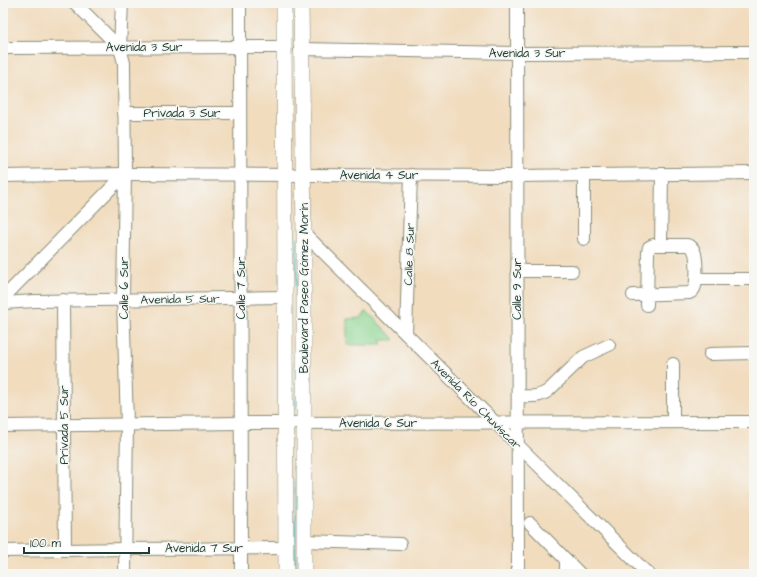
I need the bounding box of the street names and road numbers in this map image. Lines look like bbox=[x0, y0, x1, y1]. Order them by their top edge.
street label: Avenida 3 Sur bbox=[106, 39, 183, 56]
street label: Avenida 3 Sur bbox=[489, 45, 566, 62]
street label: Privada 3 Sur bbox=[144, 105, 221, 122]
street label: Avenida 4 Sur bbox=[340, 167, 419, 184]
street label: Boulevard Paseo Gómez Morín bbox=[296, 203, 313, 373]
street label: Calle 8 Sur bbox=[400, 222, 419, 286]
street label: Calle 6 Sur bbox=[116, 256, 133, 319]
street label: Calle 7 Sur bbox=[233, 256, 250, 319]
street label: Calle 9 Sur bbox=[509, 258, 526, 320]
street label: Avenida 5 Sur bbox=[140, 290, 220, 309]
street label: Avenida Río Chuviscar bbox=[426, 355, 525, 454]
street label: Privada 5 Sur bbox=[56, 385, 73, 465]
street label: Avenida 6 Sur bbox=[339, 415, 417, 432]
street label: Avenida 7 Sur bbox=[165, 540, 243, 557]

